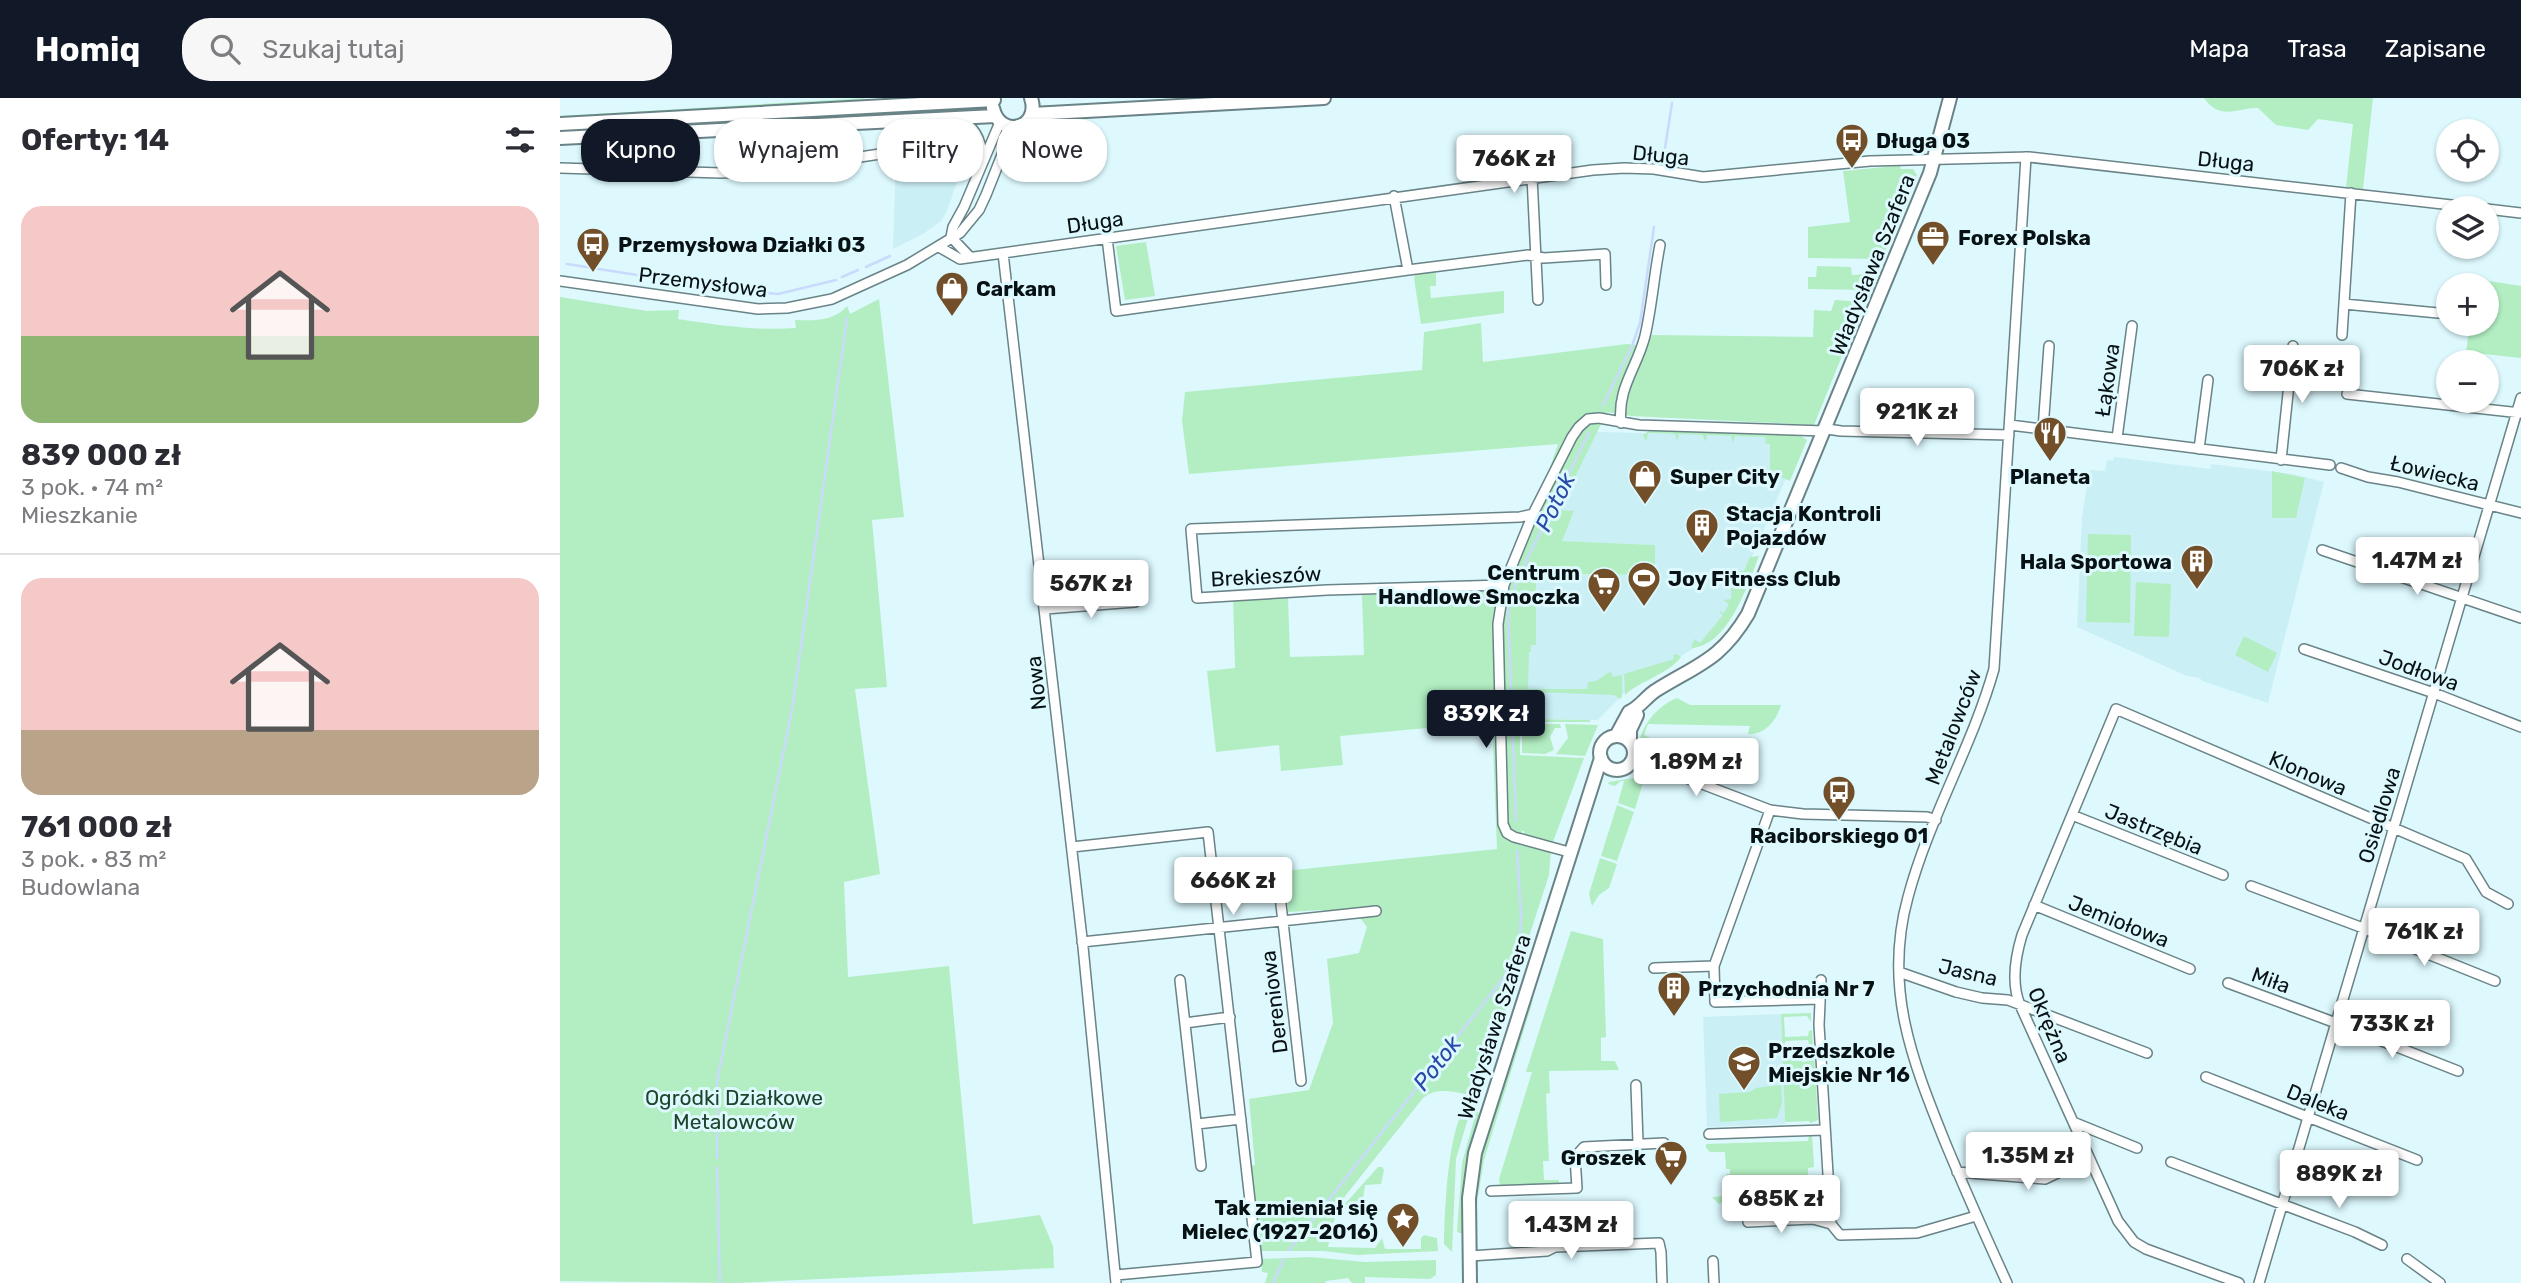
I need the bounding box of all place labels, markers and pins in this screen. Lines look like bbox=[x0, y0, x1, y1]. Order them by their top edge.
bus stop icon: Długa 03 bbox=[1833, 121, 1871, 170]
place label: Długa 03 bbox=[1876, 128, 1970, 153]
pin: 766K zł bbox=[1449, 136, 1579, 195]
office icon: Forex Polska bbox=[1914, 218, 1952, 267]
bus stop icon: Przemysłowa Działki 03 bbox=[574, 225, 612, 274]
place label: Forex Polska bbox=[1958, 225, 2091, 250]
place label: Przemysłowa Działki 03 bbox=[618, 232, 865, 257]
shop icon: Carkam bbox=[933, 269, 971, 318]
place label: Carkam bbox=[976, 276, 1056, 301]
pin: 706K zł bbox=[2237, 345, 2367, 405]
pin: 921K zł bbox=[1852, 388, 1982, 448]
restaurant icon: Planeta bbox=[2031, 414, 2069, 463]
shop icon: Super City bbox=[1626, 457, 1664, 506]
place label: Super City bbox=[1670, 464, 1780, 489]
place label: Planeta bbox=[2010, 464, 2090, 489]
place label: Stacja Kontroli Pojazdów bbox=[1726, 501, 1881, 550]
building icon: Stacja Kontroli Pojazdów bbox=[1683, 506, 1721, 555]
pin: 1.47M zł bbox=[2345, 538, 2489, 597]
building icon: Hala Sportowa bbox=[2178, 542, 2216, 591]
place label: Hala Sportowa bbox=[2020, 549, 2172, 574]
sports icon: Joy Fitness Club bbox=[1625, 559, 1663, 608]
pin: 567K zł bbox=[1026, 560, 1156, 620]
place label: Centrum Handlowe Smoczka bbox=[1378, 560, 1580, 609]
supermarket icon: Centrum Handlowe Smoczka bbox=[1585, 565, 1623, 614]
place label: Joy Fitness Club bbox=[1668, 566, 1841, 591]
pin: 839K zł bbox=[1421, 690, 1551, 750]
pin: 1.89M zł bbox=[1624, 738, 1768, 798]
bus stop icon: Raciborskiego 01 bbox=[1820, 773, 1858, 822]
place label: Raciborskiego 01 bbox=[1750, 823, 1928, 848]
pin: 666K zł bbox=[1168, 858, 1298, 917]
pin: 761K zł bbox=[2359, 908, 2489, 968]
building icon: Przychodnia Nr 7 bbox=[1655, 969, 1693, 1018]
place label: Przychodnia Nr 7 bbox=[1698, 976, 1875, 1001]
pin: 733K zł bbox=[2327, 1000, 2457, 1060]
place label: Przedszkole Miejskie Nr 16 bbox=[1768, 1038, 1910, 1087]
school or university icon: Przedszkole Miejskie Nr 16 bbox=[1725, 1043, 1763, 1092]
pin: 1.35M zł bbox=[1956, 1132, 2100, 1192]
supermarket icon: Groszek bbox=[1652, 1138, 1690, 1187]
place label: Groszek bbox=[1561, 1145, 1647, 1170]
pin: 889K zł bbox=[2274, 1150, 2404, 1210]
pin: 685K zł bbox=[1716, 1176, 1846, 1235]
place label: Tak zmieniał się Mielec (1927-2016) bbox=[1182, 1195, 1378, 1244]
place icon: Tak zmieniał się Mielec (1927-2016) bbox=[1384, 1200, 1422, 1249]
pin: 1.43M zł bbox=[1499, 1202, 1643, 1261]

